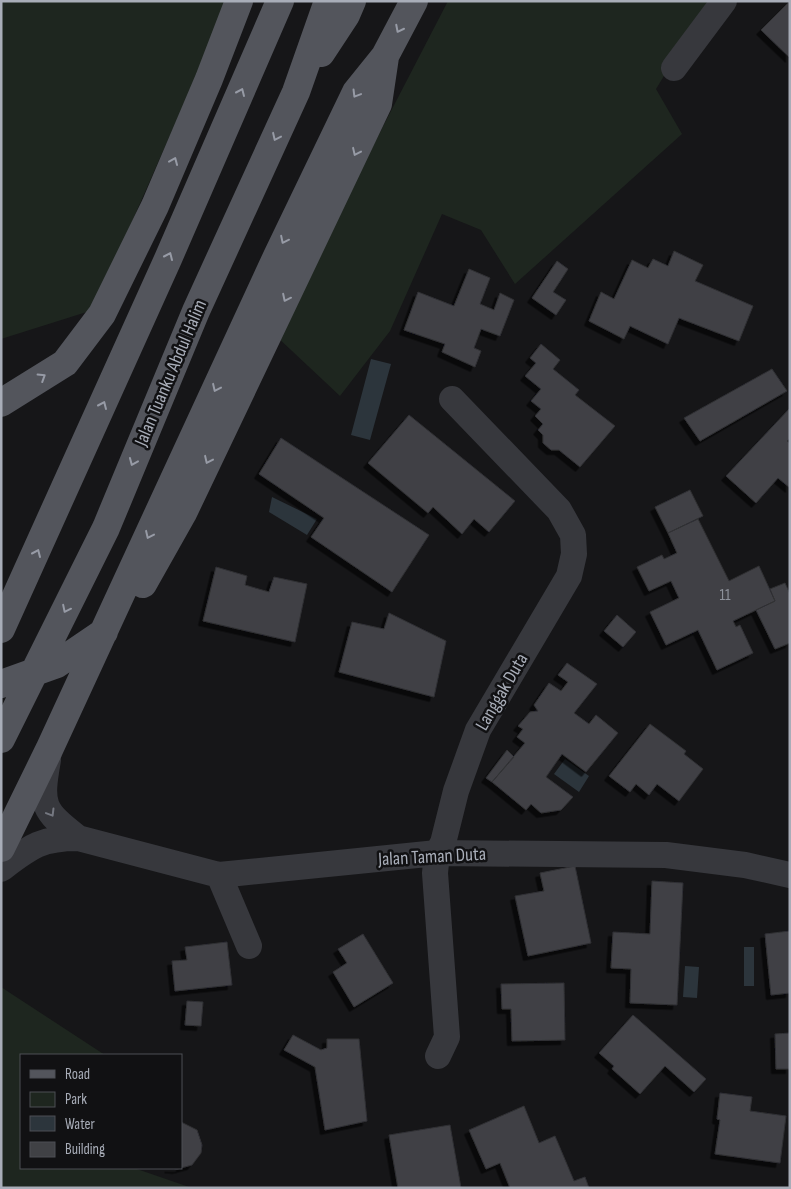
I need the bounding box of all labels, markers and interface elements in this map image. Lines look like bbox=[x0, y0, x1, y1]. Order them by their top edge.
one-way arrow bbox=[395, 23, 405, 32]
one-way arrow bbox=[235, 88, 245, 97]
one-way arrow bbox=[352, 89, 362, 98]
one-way arrow bbox=[271, 132, 282, 141]
one-way arrow bbox=[352, 146, 362, 155]
one-way arrow bbox=[168, 157, 178, 166]
one-way arrow bbox=[280, 235, 290, 244]
one-way arrow bbox=[162, 252, 173, 261]
one-way arrow bbox=[281, 293, 292, 302]
street label: Jalan Tuanku Abdul Halim bbox=[129, 296, 212, 450]
one-way arrow bbox=[37, 374, 46, 384]
one-way arrow bbox=[212, 383, 223, 392]
one-way arrow bbox=[96, 401, 107, 410]
one-way arrow bbox=[204, 455, 214, 464]
one-way arrow bbox=[129, 457, 140, 466]
one-way arrow bbox=[145, 530, 155, 539]
one-way arrow bbox=[30, 549, 41, 558]
house number: 11 bbox=[719, 586, 731, 605]
one-way arrow bbox=[62, 604, 72, 613]
street label: Langgak Duta bbox=[471, 649, 533, 735]
one-way arrow bbox=[44, 808, 54, 817]
street label: Jalan Taman Duta bbox=[376, 843, 487, 871]
legend bbox=[20, 1054, 182, 1169]
text: Road bbox=[65, 1065, 90, 1084]
text: Park bbox=[65, 1090, 87, 1109]
text: Water bbox=[65, 1115, 96, 1134]
text: Building bbox=[65, 1140, 105, 1159]

